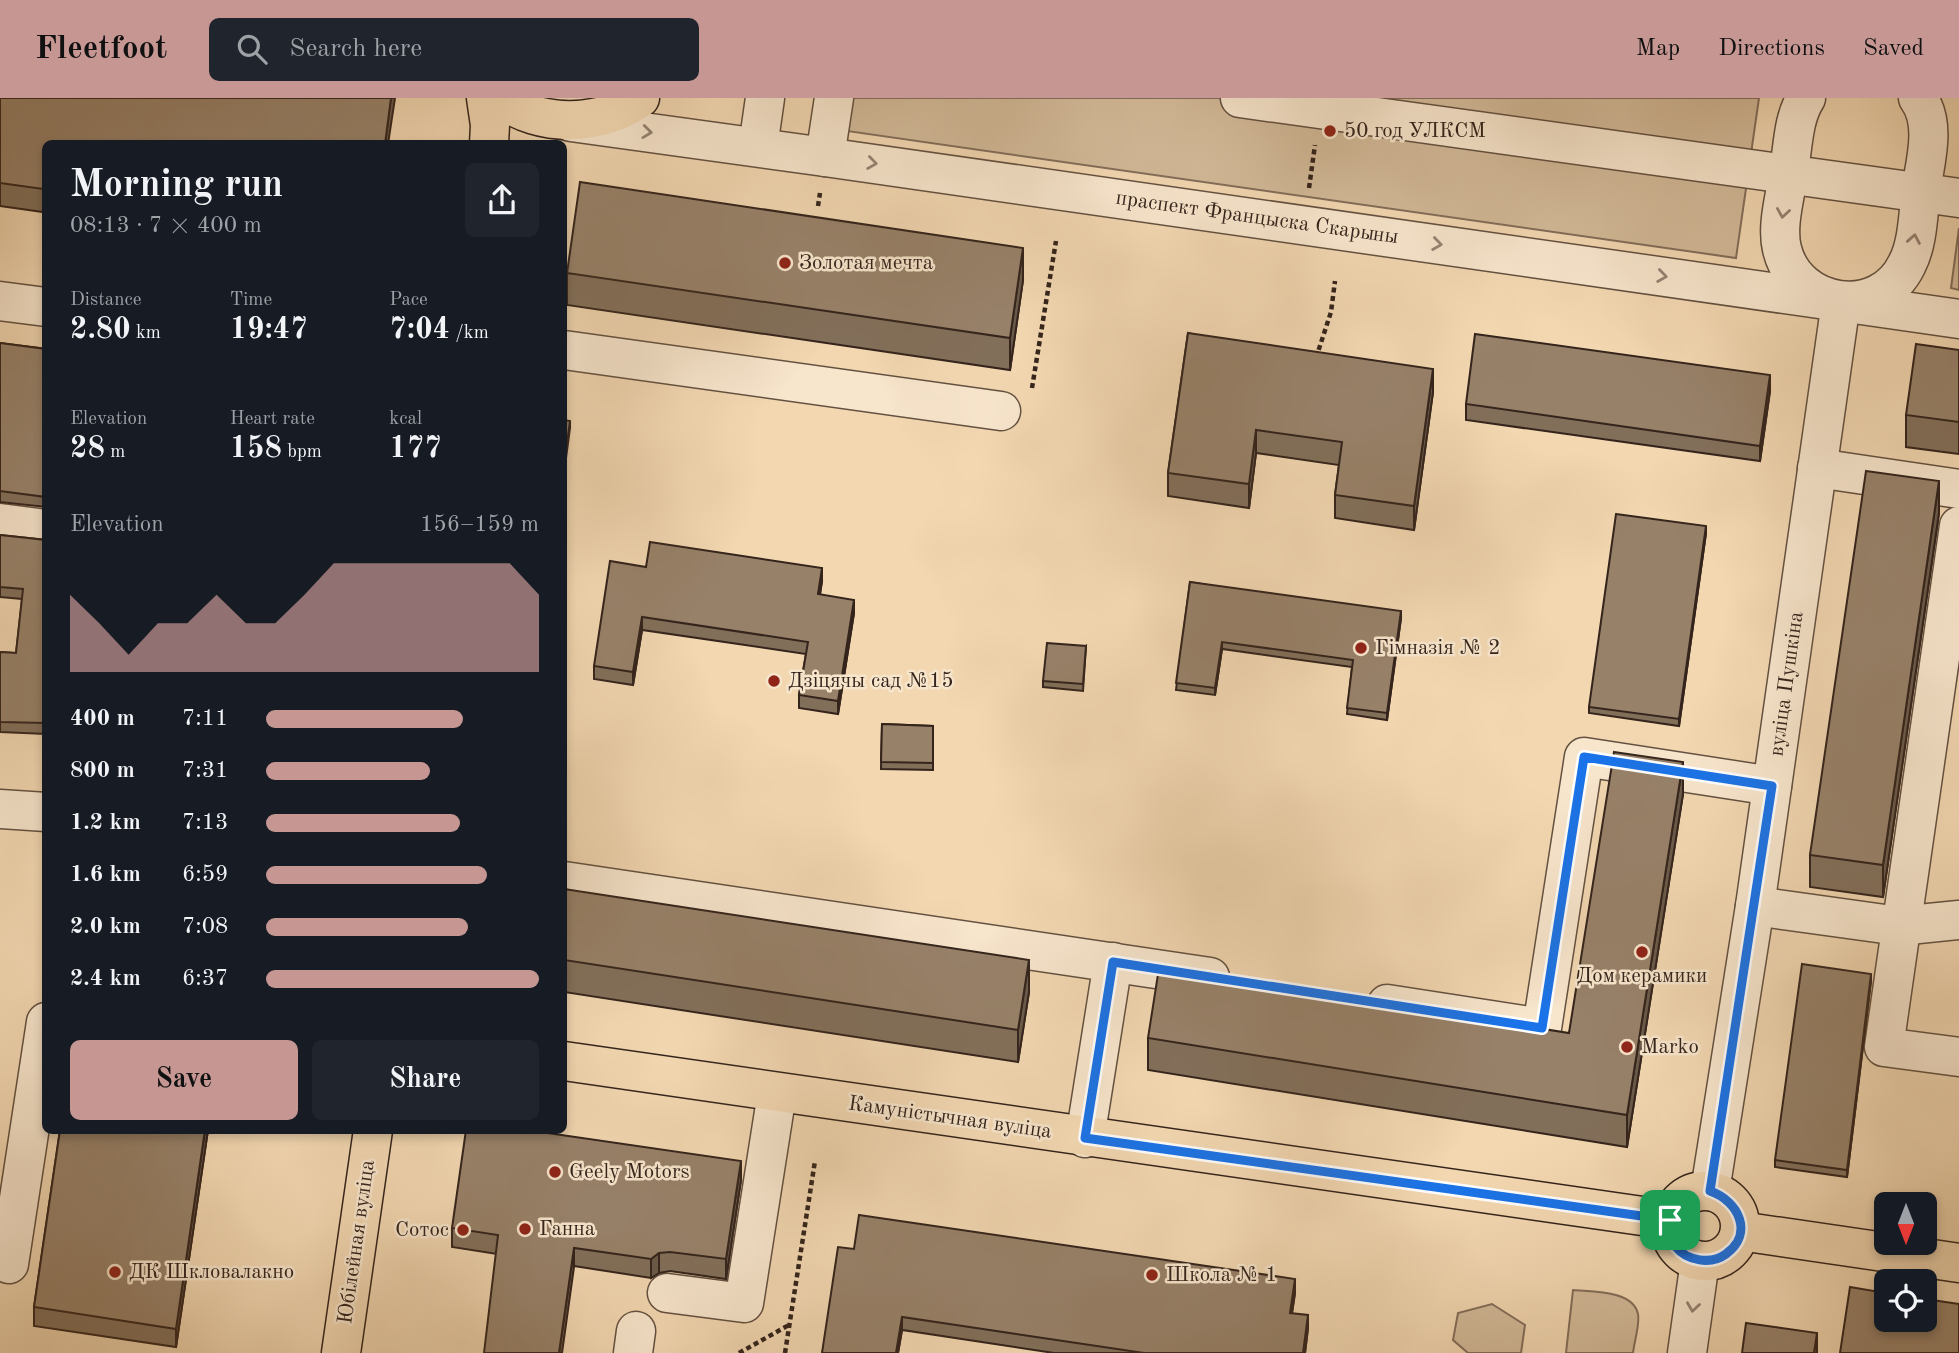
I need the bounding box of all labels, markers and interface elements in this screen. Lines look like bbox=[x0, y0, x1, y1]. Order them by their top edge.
search box bbox=[209, 18, 699, 81]
icon: search bbox=[233, 30, 271, 68]
text: Fleetfoot bbox=[35, 33, 167, 66]
text: Search here bbox=[289, 36, 422, 62]
text: Map bbox=[1636, 37, 1680, 61]
text: Directions bbox=[1718, 37, 1825, 61]
text: Saved bbox=[1863, 37, 1924, 61]
place label: 50 год УЛКСМ bbox=[1344, 121, 1486, 142]
marker: 50 год УЛКСМ bbox=[1322, 123, 1338, 139]
one-way arrow bbox=[641, 125, 653, 140]
one-way arrow bbox=[866, 155, 878, 170]
button: share bbox=[465, 163, 539, 237]
text: Morning run bbox=[70, 167, 283, 205]
street label: праспект Францыска Скарыны bbox=[1114, 188, 1400, 248]
one-way arrow bbox=[1776, 207, 1791, 219]
text: 08:13 · 7 × 400 m bbox=[70, 214, 262, 237]
one-way arrow bbox=[1906, 233, 1921, 245]
one-way arrow bbox=[1431, 236, 1443, 251]
place label: Золотая мечта bbox=[799, 253, 933, 274]
marker: Золотая мечта bbox=[777, 255, 793, 271]
one-way arrow bbox=[1656, 268, 1668, 283]
text: Distance bbox=[70, 291, 142, 310]
text: Time bbox=[230, 291, 272, 310]
text: Pace bbox=[389, 291, 428, 310]
text: 2.80 bbox=[70, 315, 131, 345]
text: 19:47 bbox=[230, 315, 308, 345]
text: 7:04 bbox=[389, 315, 450, 345]
text: km bbox=[131, 324, 161, 343]
text: /km bbox=[450, 324, 489, 343]
text: Elevation bbox=[70, 410, 147, 429]
text: Heart rate bbox=[230, 410, 315, 429]
text: kcal bbox=[389, 410, 422, 429]
text: 28 bbox=[70, 434, 105, 464]
text: 158 bbox=[230, 434, 282, 464]
text: 177 bbox=[389, 434, 442, 464]
text: m bbox=[105, 443, 125, 462]
text: bpm bbox=[282, 443, 322, 462]
text: Elevation bbox=[70, 513, 164, 536]
text: 156–159 m bbox=[420, 513, 539, 536]
street label: вуліца Пушкіна bbox=[1766, 610, 1808, 758]
place label: Гімназія № 2 bbox=[1375, 638, 1500, 659]
marker: Гімназія № 2 bbox=[1353, 640, 1369, 656]
place label: Дзіцячы сад №15 bbox=[788, 671, 953, 692]
marker: Дзіцячы сад №15 bbox=[766, 673, 782, 689]
text: 400 m bbox=[70, 707, 135, 730]
text: 7:11 bbox=[182, 707, 228, 730]
text: 800 m bbox=[70, 759, 135, 782]
text: 7:31 bbox=[182, 759, 228, 782]
text: 1.2 km bbox=[70, 811, 141, 834]
text: 7:13 bbox=[182, 811, 228, 834]
text: 1.6 km bbox=[70, 863, 141, 886]
text: 6:59 bbox=[182, 863, 228, 886]
text: 2.0 km bbox=[70, 915, 141, 938]
text: 7:08 bbox=[182, 915, 228, 938]
marker: Дом керамики bbox=[1634, 944, 1650, 960]
place label: Дом керамики bbox=[1577, 966, 1707, 987]
text: 2.4 km bbox=[70, 967, 141, 990]
text: 6:37 bbox=[182, 967, 228, 990]
place label: Marko bbox=[1641, 1037, 1699, 1058]
marker: Marko bbox=[1619, 1039, 1635, 1055]
button: Save bbox=[70, 1040, 298, 1120]
button: Share bbox=[312, 1040, 539, 1120]
street label: Камуністычная вуліца bbox=[847, 1093, 1053, 1143]
street label: Юбілейная вуліца bbox=[335, 1159, 379, 1325]
place label: Geely Motors bbox=[569, 1162, 690, 1183]
marker: Geely Motors bbox=[547, 1164, 563, 1180]
pin bbox=[1640, 1190, 1700, 1250]
north arrow bbox=[1874, 1192, 1937, 1255]
map controls bbox=[1874, 1192, 1937, 1332]
icon: arrive bbox=[1651, 1201, 1689, 1239]
place label: Ганна bbox=[539, 1219, 595, 1240]
place label: Сотос bbox=[395, 1220, 449, 1241]
marker: Ганна bbox=[517, 1221, 533, 1237]
marker: Сотос bbox=[455, 1222, 471, 1238]
place label: ДК Шкловалакно bbox=[129, 1262, 294, 1283]
marker: ДК Шкловалакно bbox=[107, 1264, 123, 1280]
place label: Школа № 1 bbox=[1166, 1265, 1277, 1286]
marker: Школа № 1 bbox=[1144, 1267, 1160, 1283]
button: locate bbox=[1874, 1269, 1937, 1332]
one-way arrow bbox=[1686, 1301, 1701, 1313]

